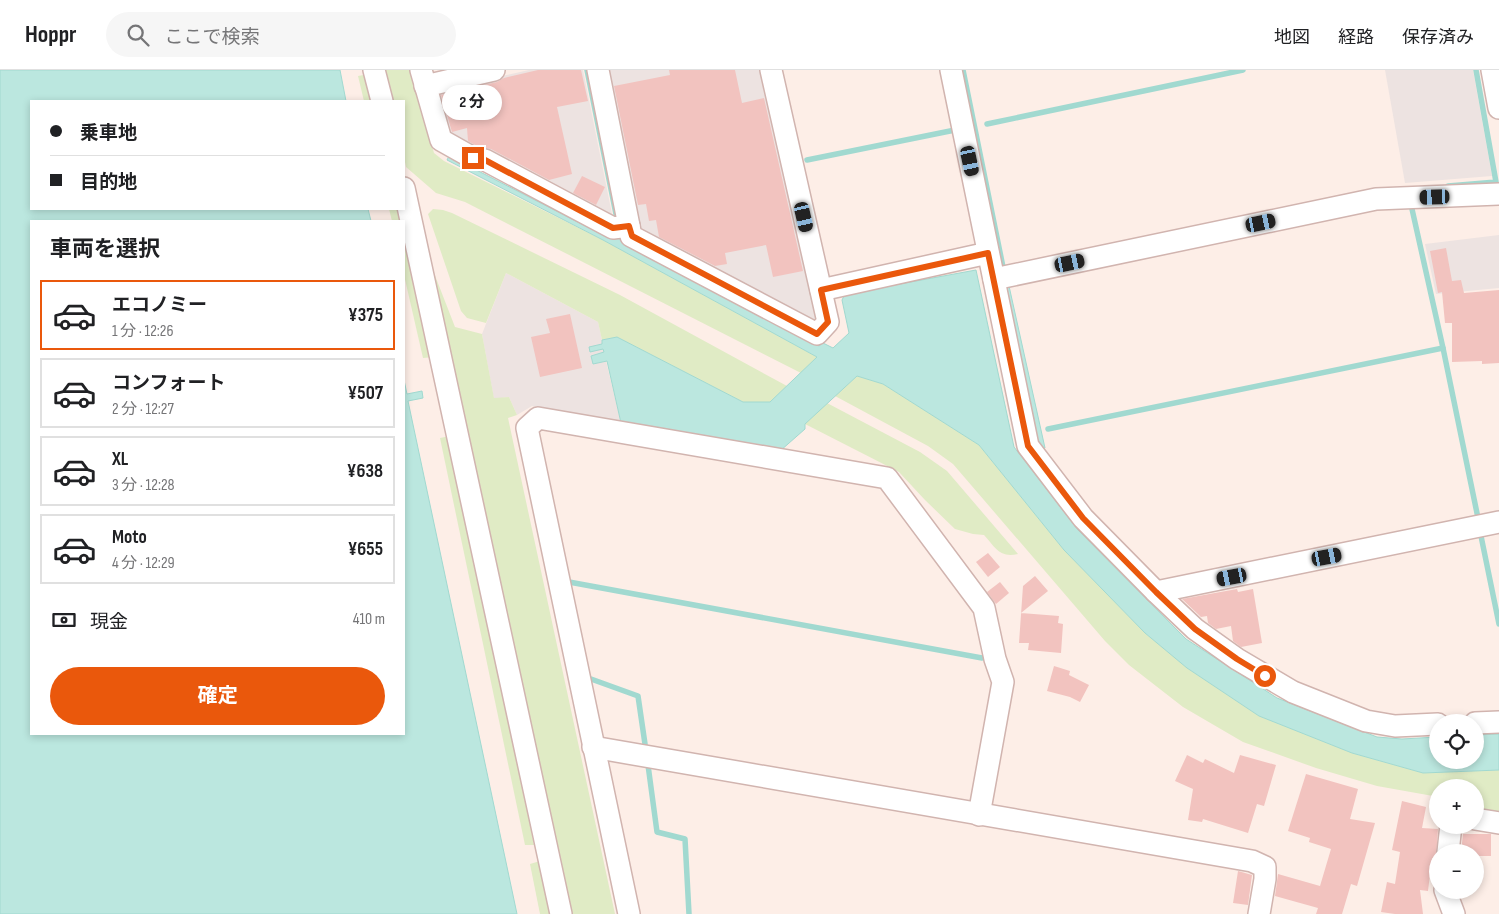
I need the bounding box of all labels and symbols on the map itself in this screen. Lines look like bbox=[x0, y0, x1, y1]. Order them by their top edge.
callout: 2 分 bbox=[443, 86, 503, 121]
car bbox=[959, 145, 980, 177]
route end bbox=[462, 147, 484, 169]
car bbox=[1419, 189, 1450, 205]
car bbox=[793, 201, 814, 233]
car bbox=[1244, 213, 1277, 233]
car bbox=[1053, 253, 1086, 273]
car bbox=[1310, 547, 1343, 567]
car bbox=[1215, 567, 1248, 587]
route start bbox=[1254, 665, 1276, 687]

